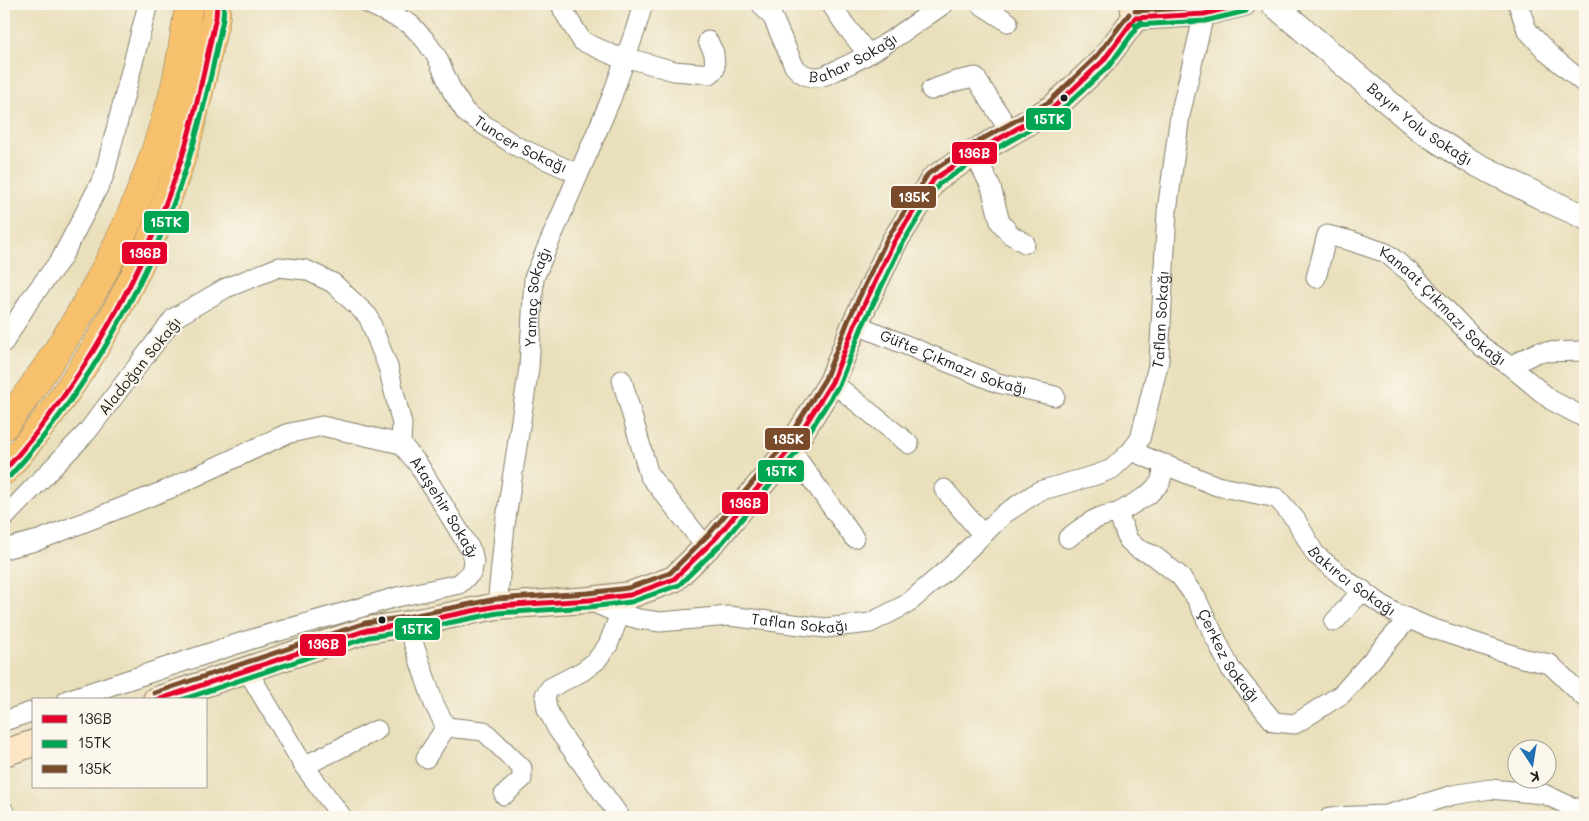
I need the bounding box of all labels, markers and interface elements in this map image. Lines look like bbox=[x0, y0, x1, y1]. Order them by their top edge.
street label: Bahar Sokağı bbox=[809, 28, 901, 86]
street label: Bayır Yolu Sokağı bbox=[1363, 78, 1476, 170]
unlabelled marker bbox=[1059, 93, 1069, 103]
line badge: 15TK bbox=[1025, 107, 1072, 131]
text: 15TK bbox=[1033, 109, 1065, 128]
street label: Tuncer Sokağı bbox=[471, 110, 571, 177]
line badge: 136B bbox=[951, 141, 998, 165]
text: 136B bbox=[958, 143, 990, 162]
line badge: 135K bbox=[890, 185, 937, 209]
text: 135K bbox=[898, 187, 930, 206]
line badge: 15TK bbox=[143, 210, 190, 234]
text: 15TK bbox=[150, 212, 182, 231]
line badge: 136B bbox=[121, 241, 168, 265]
street label: Kanaat Çıkmazı Sokağı bbox=[1377, 241, 1511, 370]
text: 136B bbox=[129, 243, 161, 262]
street label: Yamaç Sokağı bbox=[519, 244, 555, 348]
street label: Taflan Sokağı bbox=[1147, 270, 1173, 370]
street label: Aladoğan Sokağı bbox=[93, 312, 185, 419]
street label: Güfte Çıkmazı Sokağı bbox=[877, 324, 1029, 398]
line badge: 135K bbox=[764, 427, 811, 451]
text: 135K bbox=[772, 429, 804, 448]
street label: Ataşehir Sokağı bbox=[406, 451, 484, 560]
line badge: 15TK bbox=[757, 459, 805, 483]
text: 15TK bbox=[765, 461, 797, 480]
line badge: 136B bbox=[721, 491, 769, 515]
text: 136B bbox=[729, 493, 761, 512]
street label: Bakırcı Sokağı bbox=[1304, 543, 1400, 620]
street label: Çerkez Sokağı bbox=[1194, 605, 1265, 706]
street label: Taflan Sokağı bbox=[750, 608, 849, 637]
unlabelled marker bbox=[377, 615, 387, 625]
line badge: 15TK bbox=[394, 617, 441, 641]
text: 15TK bbox=[401, 619, 433, 638]
line badge: 136B bbox=[299, 633, 347, 657]
text: 136B bbox=[307, 634, 339, 653]
legend bbox=[32, 698, 208, 788]
text: 136B bbox=[78, 708, 112, 728]
text: 15TK bbox=[78, 732, 111, 752]
north arrow bbox=[1506, 738, 1556, 788]
text: 135K bbox=[78, 758, 111, 778]
text: K bbox=[1528, 767, 1541, 787]

